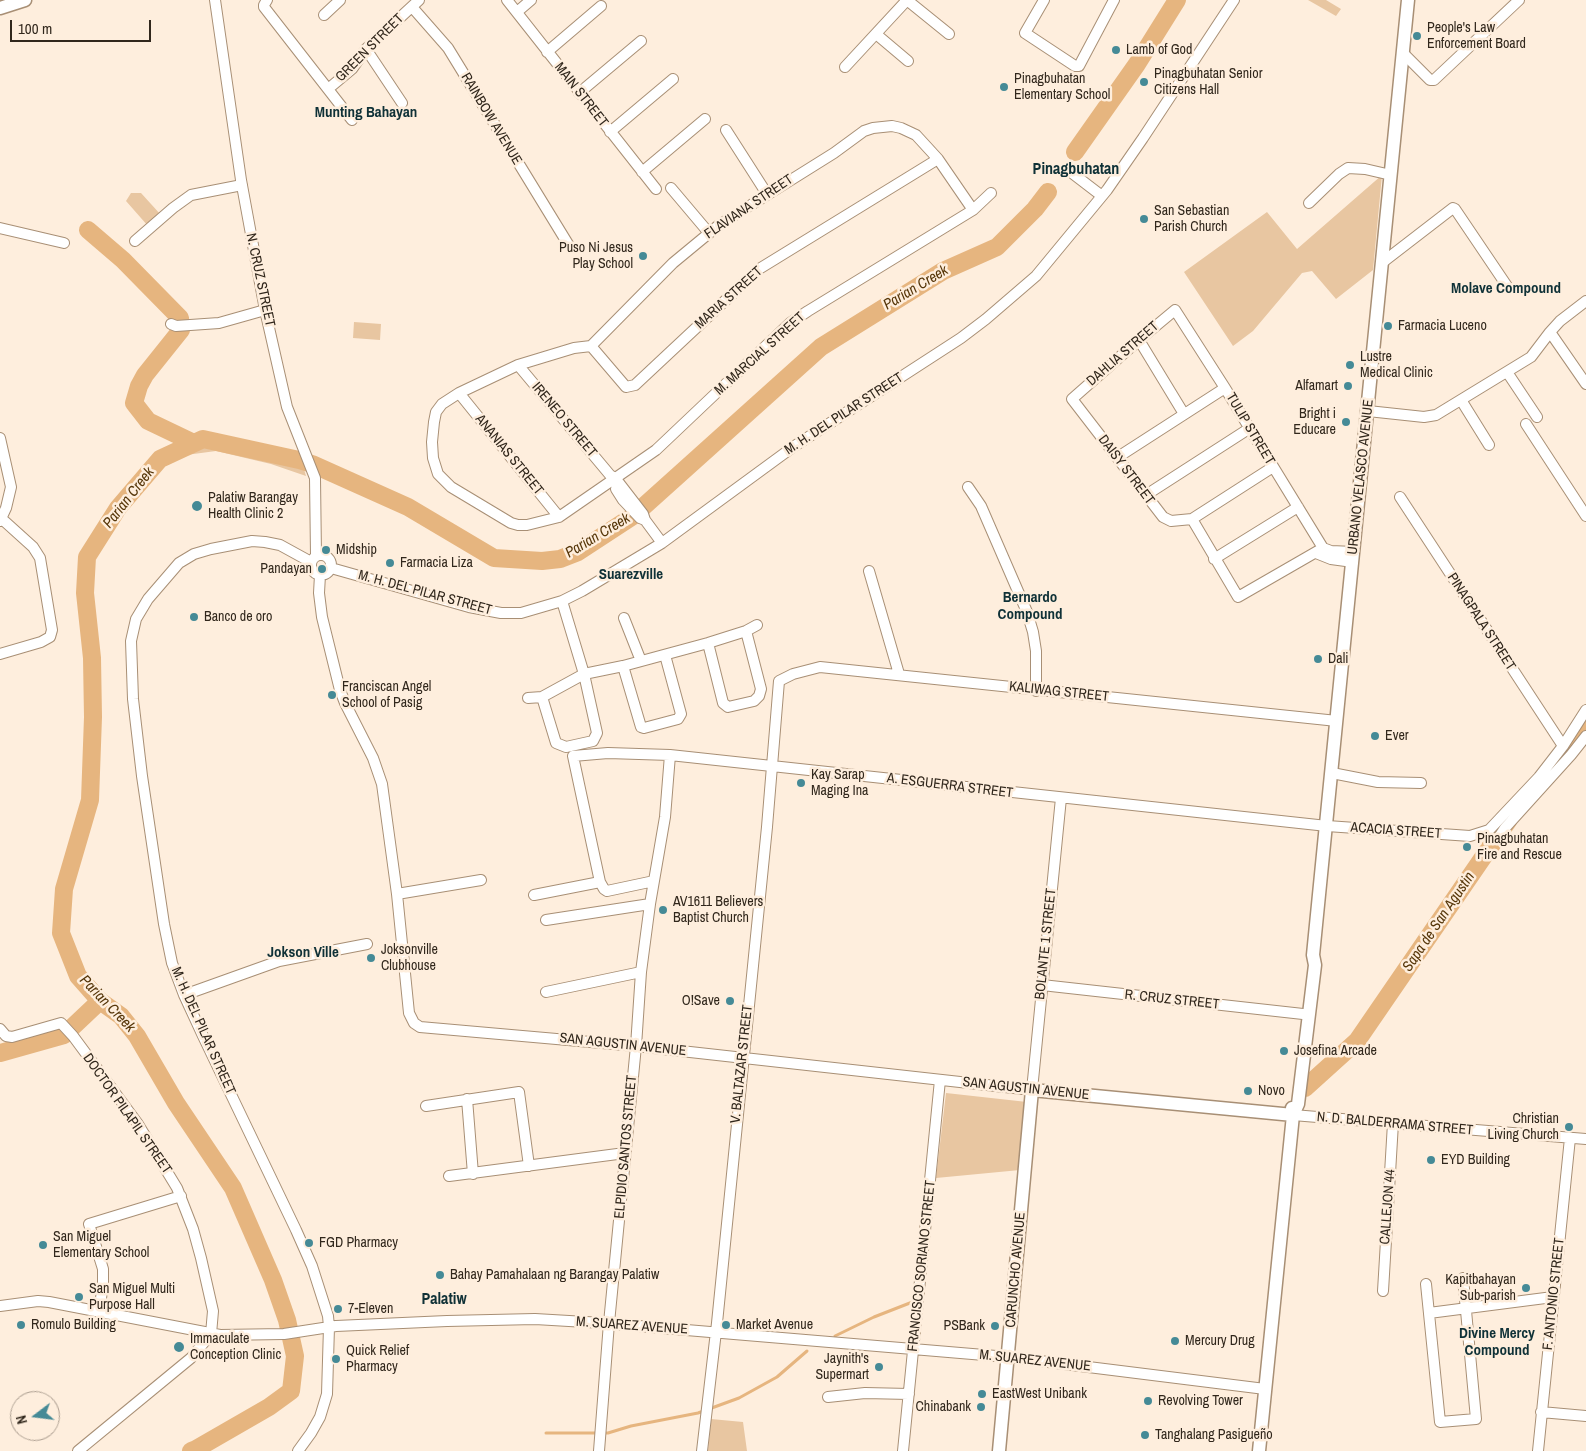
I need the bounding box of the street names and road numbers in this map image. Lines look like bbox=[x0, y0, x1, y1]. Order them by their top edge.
street label: GREEN STREET bbox=[332, 10, 408, 86]
street label: MAIN STREET bbox=[551, 59, 611, 131]
street label: RAINBOW AVENUE bbox=[457, 70, 525, 168]
street label: FLAVIANA STREET bbox=[702, 171, 796, 243]
street label: N. CRUZ STREET bbox=[242, 232, 278, 328]
street label: MARIA STREET bbox=[692, 263, 766, 333]
street label: M. MARCIAL STREET bbox=[711, 309, 809, 399]
street label: DAHLIA STREET bbox=[1084, 318, 1162, 390]
street label: M. H. DEL PILAR STREET bbox=[782, 369, 906, 459]
street label: IRENEO STREET bbox=[528, 379, 600, 461]
street label: TULIP STREET bbox=[1222, 390, 1278, 468]
street label: URBANO VELASCO AVENUE bbox=[1344, 398, 1378, 556]
street label: ANANIAS STREET bbox=[471, 411, 547, 499]
street label: DAISY STREET bbox=[1094, 432, 1158, 508]
street label: M. H. DEL PILAR STREET bbox=[356, 567, 494, 619]
street label: PINAGPALA STREET bbox=[1443, 570, 1519, 674]
street label: KALIWAG STREET bbox=[1008, 678, 1110, 706]
street label: A. ESGUERRA STREET bbox=[886, 770, 1014, 802]
street label: ACACIA STREET bbox=[1350, 819, 1442, 843]
street label: BOLANTE 1 STREET bbox=[1032, 888, 1060, 1000]
street label: M. H. DEL PILAR STREET bbox=[167, 965, 239, 1097]
street label: R. CRUZ STREET bbox=[1124, 987, 1220, 1013]
street label: V. BALTAZAR STREET bbox=[727, 1004, 757, 1124]
street label: SAN AGUSTIN AVENUE bbox=[559, 1030, 687, 1060]
street label: DOCTOR PILAPIL STREET bbox=[79, 1050, 175, 1178]
street label: SAN AGUSTIN AVENUE bbox=[962, 1074, 1090, 1104]
street label: ELPIDIO SANTOS STREET bbox=[611, 1075, 641, 1219]
street label: N. D. BALDERRAMA STREET bbox=[1316, 1109, 1474, 1139]
street label: CALLEJON 44 bbox=[1377, 1169, 1399, 1245]
street label: FRANCISCO SORIANO STREET bbox=[905, 1179, 939, 1353]
street label: CARUNCHO AVENUE bbox=[1003, 1212, 1029, 1328]
street label: F. ANTONIO STREET bbox=[1540, 1237, 1568, 1351]
street label: M. SUAREZ AVENUE bbox=[576, 1314, 688, 1338]
street label: M. SUAREZ AVENUE bbox=[978, 1347, 1092, 1375]

